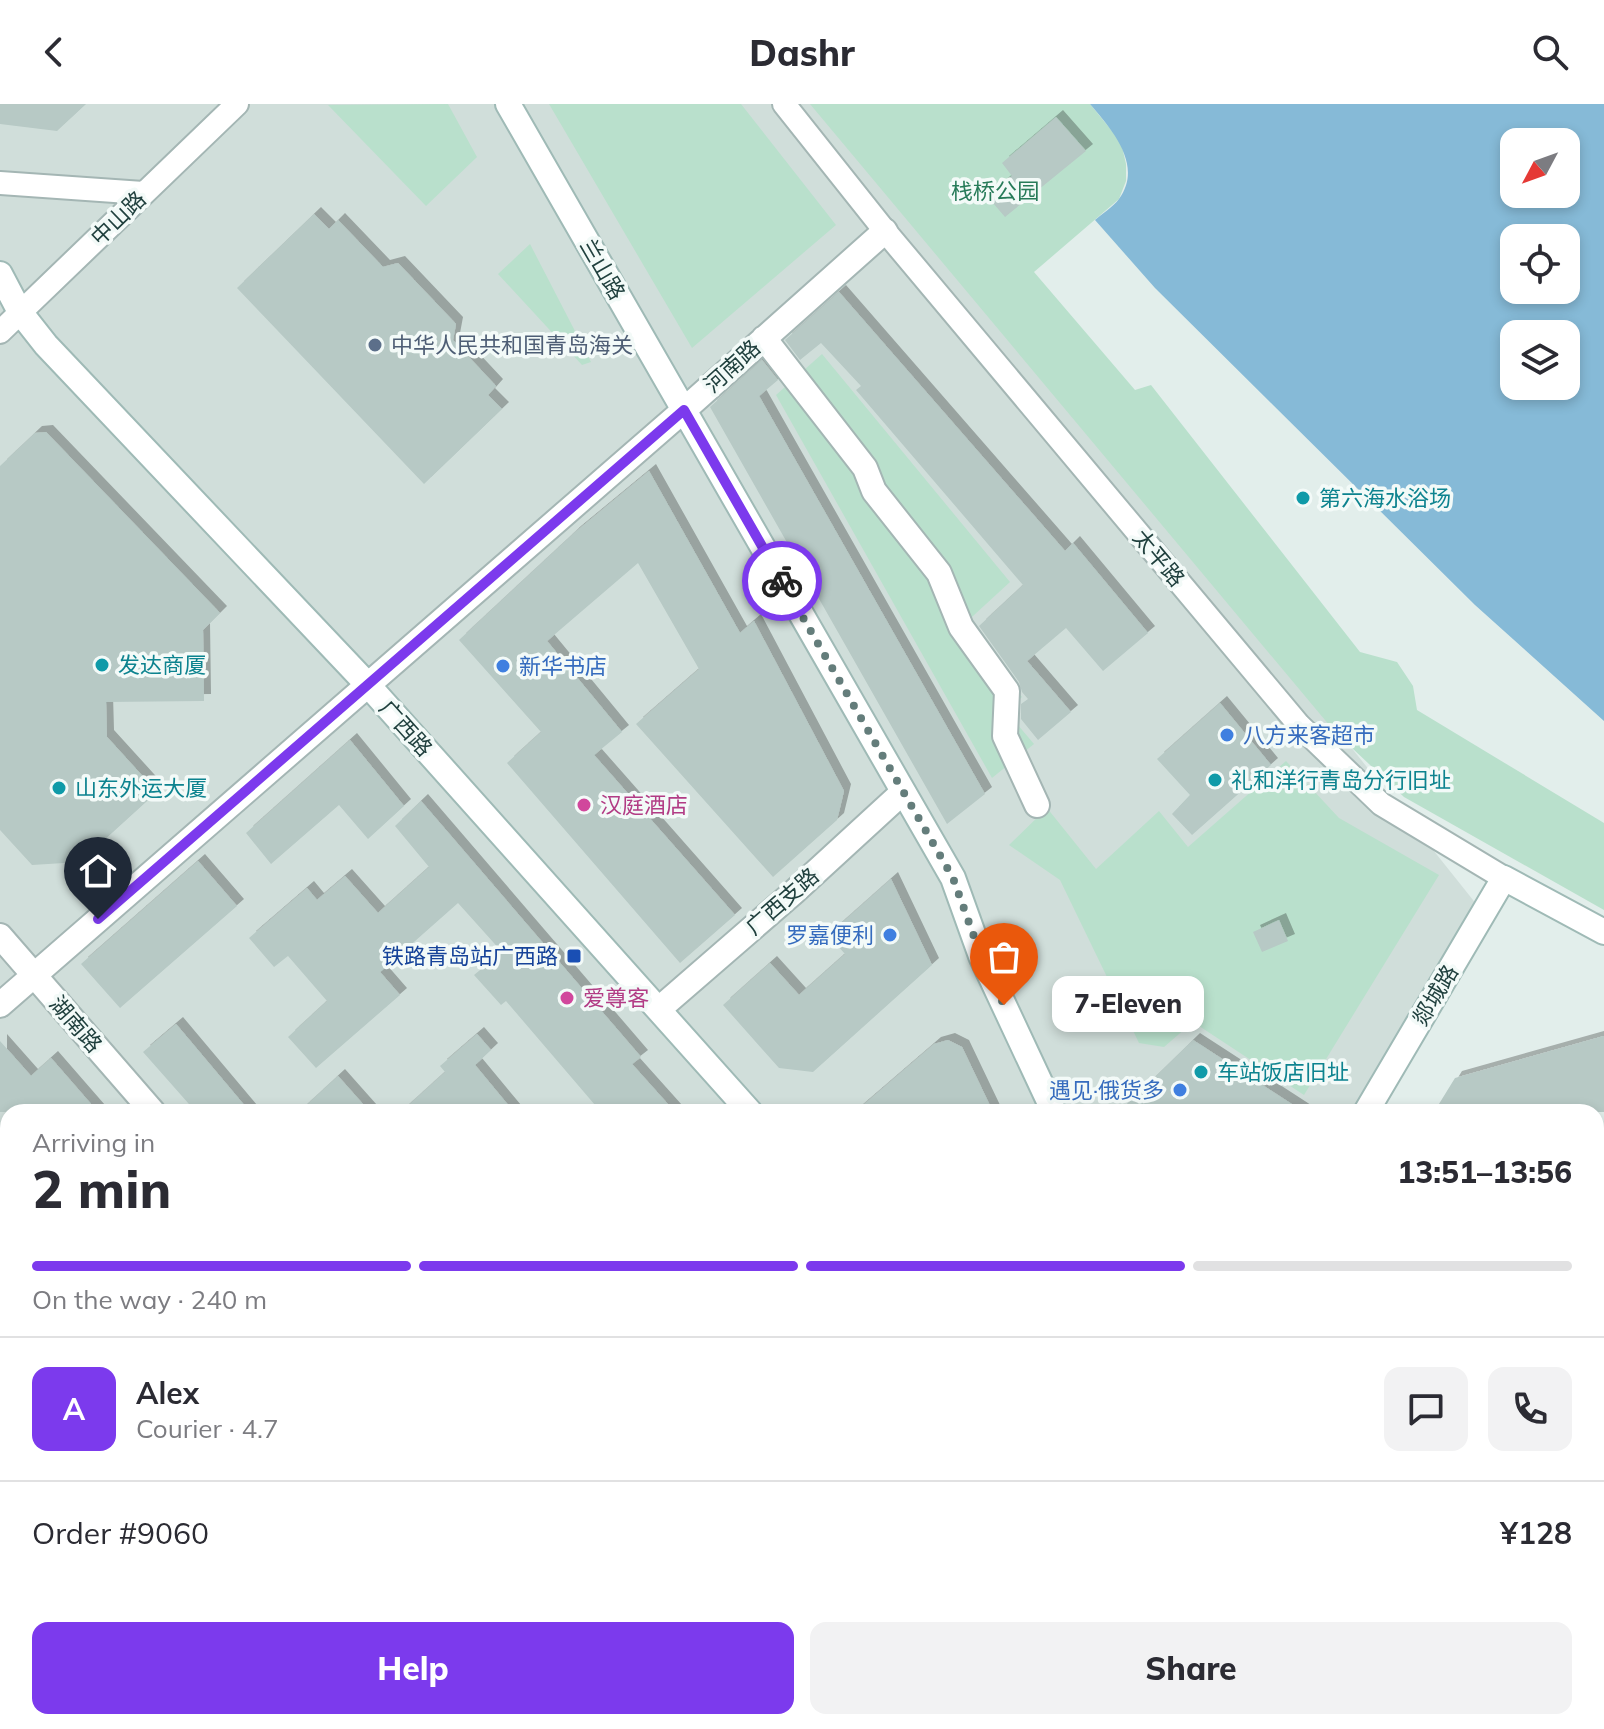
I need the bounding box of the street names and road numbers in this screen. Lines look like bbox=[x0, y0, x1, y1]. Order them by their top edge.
street label: 中山路 bbox=[85, 185, 151, 251]
street label: 兰山路 bbox=[574, 233, 632, 305]
street label: 河南路 bbox=[698, 334, 766, 398]
street label: 太平路 bbox=[1127, 524, 1191, 592]
street label: 广西路 bbox=[374, 694, 438, 762]
street label: 广西支路 bbox=[740, 862, 824, 940]
street label: 郯城路 bbox=[1406, 959, 1464, 1031]
street label: 湖南路 bbox=[44, 990, 108, 1058]

